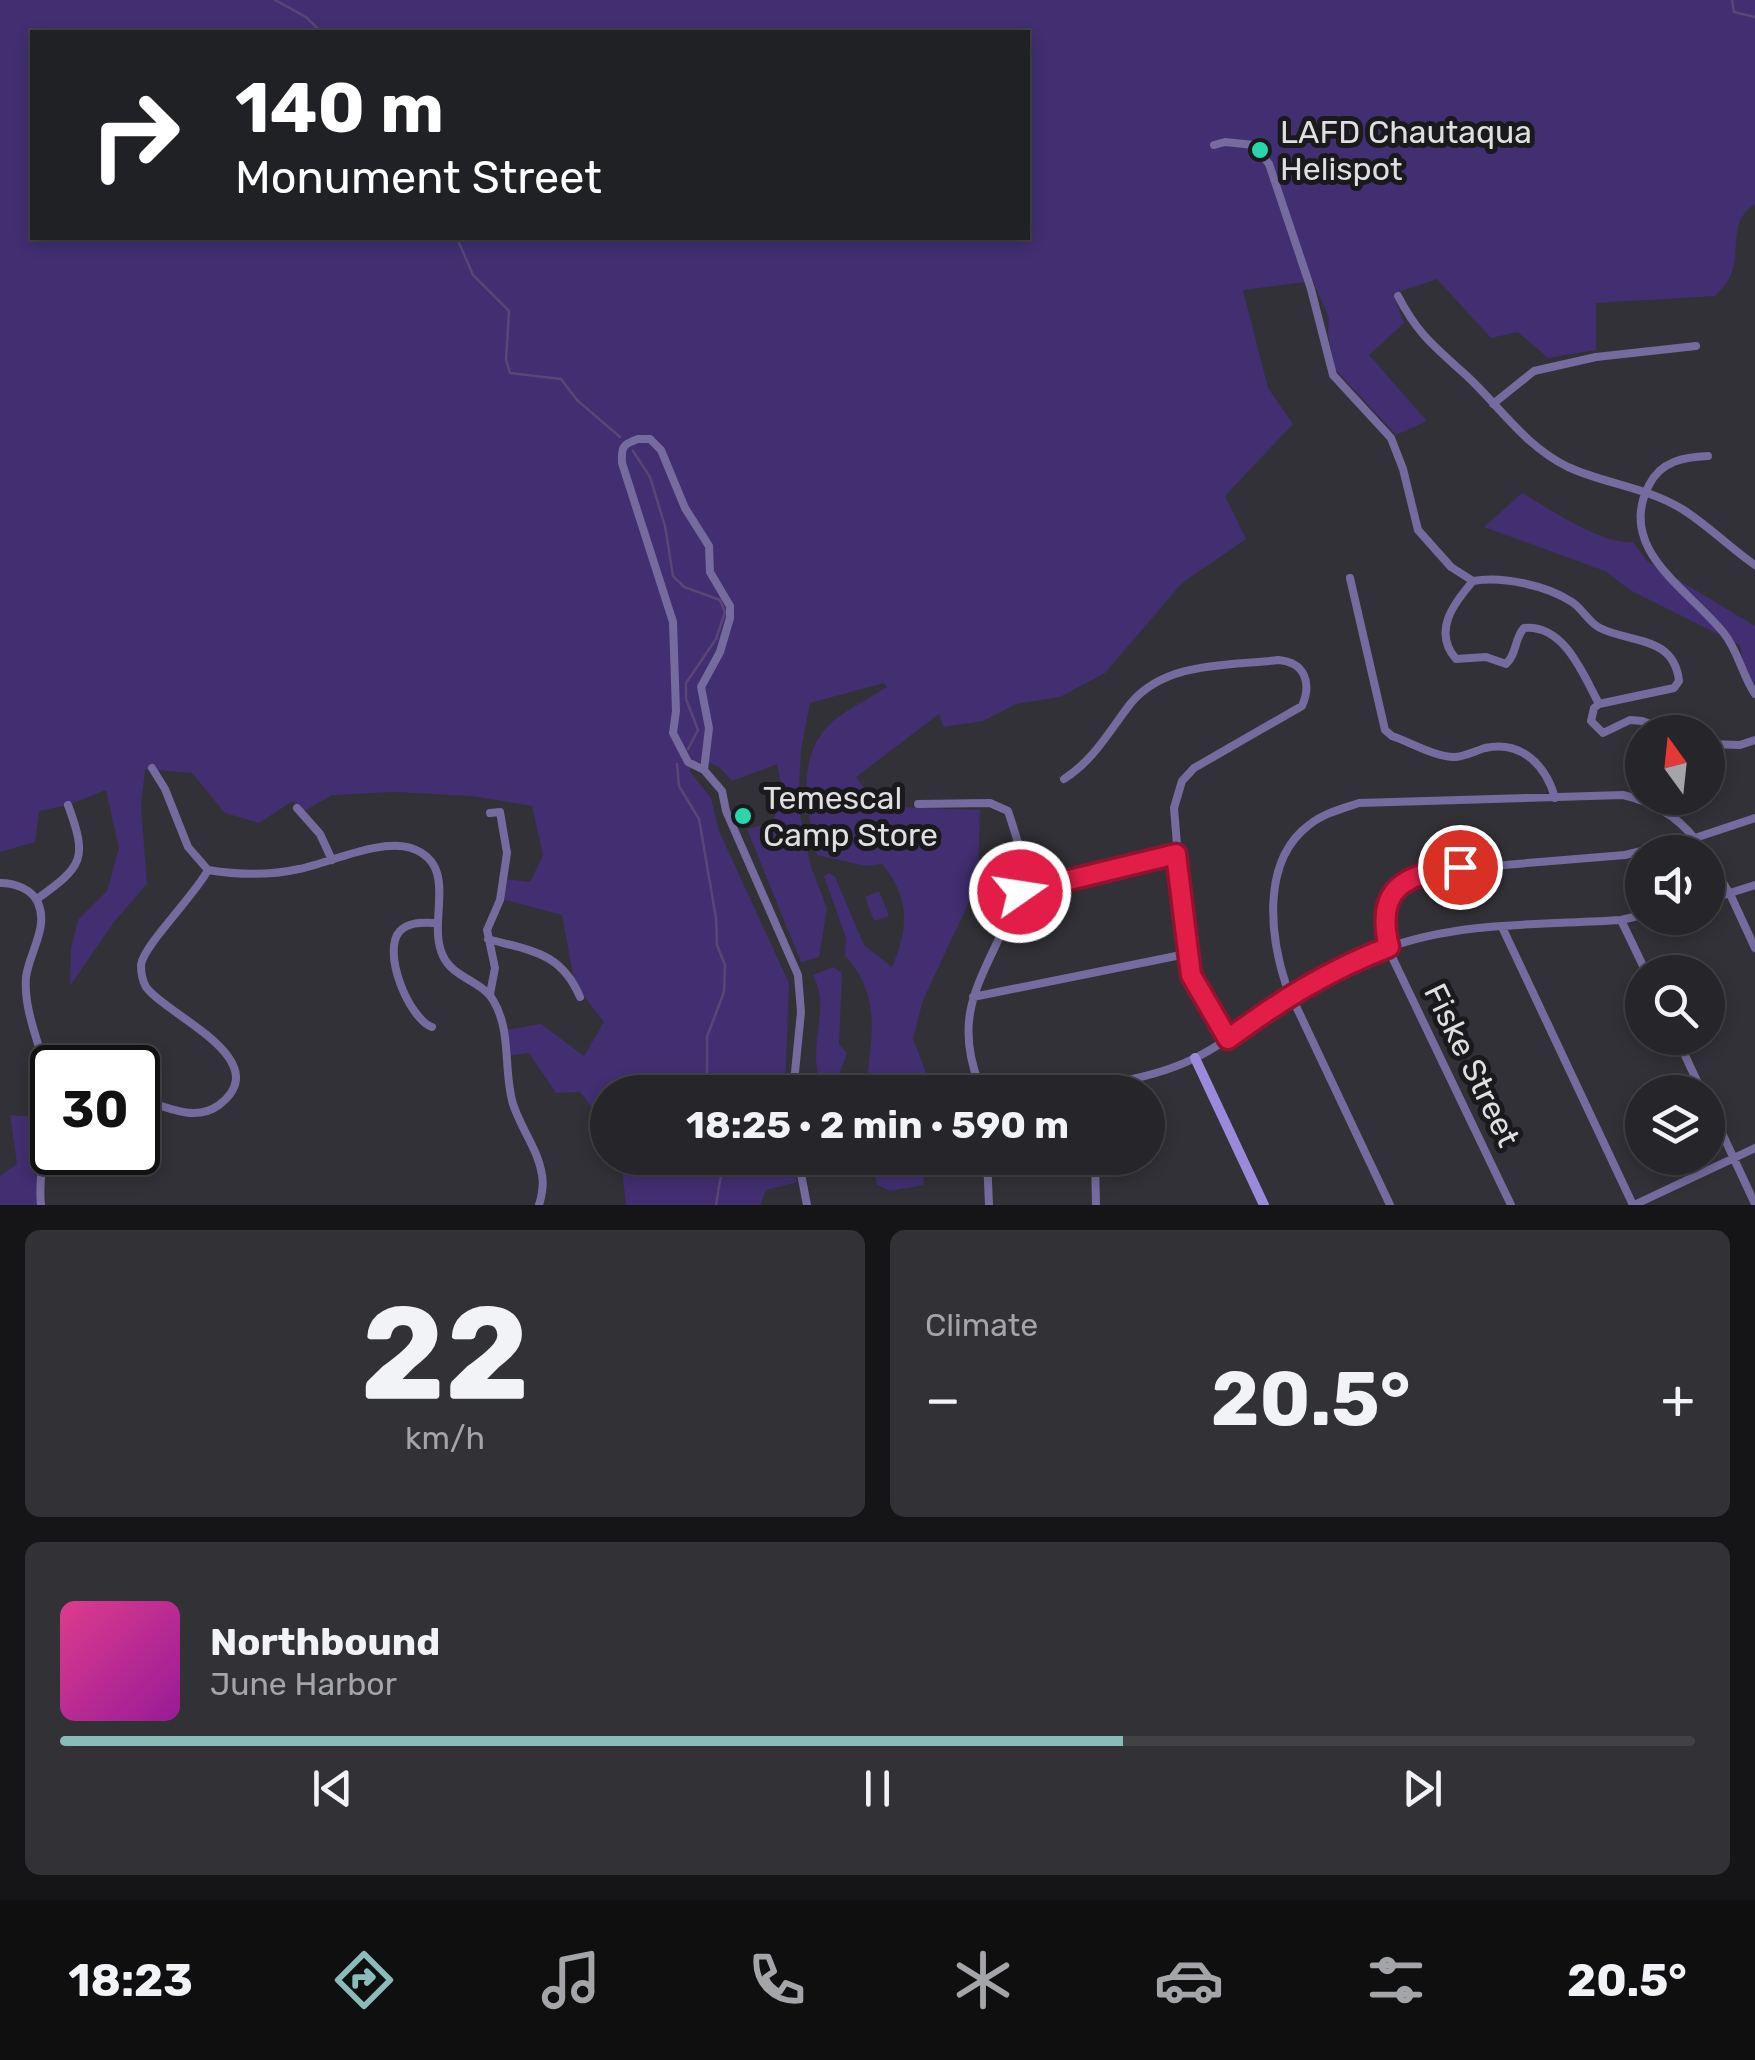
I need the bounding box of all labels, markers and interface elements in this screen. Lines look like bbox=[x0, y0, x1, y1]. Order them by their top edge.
text: 140 m bbox=[235, 67, 444, 150]
icon: right bbox=[70, 70, 200, 200]
place label: LAFD Chautaqua Helispot bbox=[1280, 113, 1532, 188]
marker: LAFD Chautaqua Helispot bbox=[1249, 139, 1271, 161]
text: Monument Street bbox=[235, 151, 602, 204]
north arrow bbox=[1625, 715, 1725, 815]
map controls bbox=[1625, 715, 1725, 1175]
place label: Temescal Camp Store bbox=[763, 779, 938, 854]
marker: Temescal Camp Store bbox=[732, 805, 754, 827]
pin bbox=[1418, 825, 1503, 910]
button: sound bbox=[1625, 835, 1725, 935]
position arrow bbox=[968, 840, 1072, 944]
icon: arrive bbox=[1433, 840, 1488, 895]
button: search bbox=[1625, 955, 1725, 1055]
street label: Fiske Street bbox=[1416, 977, 1528, 1153]
speed limit sign: 30 bbox=[30, 1045, 160, 1175]
button: layers bbox=[1625, 1075, 1725, 1175]
text: 18:25 · 2 min · 590 m bbox=[686, 1102, 1069, 1148]
text: 22 bbox=[360, 1276, 530, 1431]
text: Climate bbox=[925, 1306, 1038, 1344]
text: 20.5° bbox=[1211, 1355, 1411, 1444]
text: − bbox=[925, 1367, 961, 1432]
text: + bbox=[1661, 1367, 1695, 1432]
text: km/h bbox=[405, 1419, 485, 1457]
text: Northbound bbox=[210, 1619, 440, 1665]
text: June Harbor bbox=[210, 1665, 397, 1703]
icon: previous bbox=[305, 1761, 360, 1816]
icon: pause bbox=[850, 1761, 905, 1816]
icon: next bbox=[1395, 1761, 1450, 1816]
icon: directions bbox=[329, 1945, 399, 2015]
icon: music bbox=[536, 1945, 606, 2015]
icon: phone bbox=[742, 1945, 812, 2015]
icon: climate bbox=[948, 1945, 1018, 2015]
icon: car bbox=[1154, 1945, 1224, 2015]
icon: filters bbox=[1361, 1945, 1431, 2015]
text: 18:23 bbox=[68, 1954, 193, 2007]
text: 20.5° bbox=[1567, 1954, 1687, 2007]

